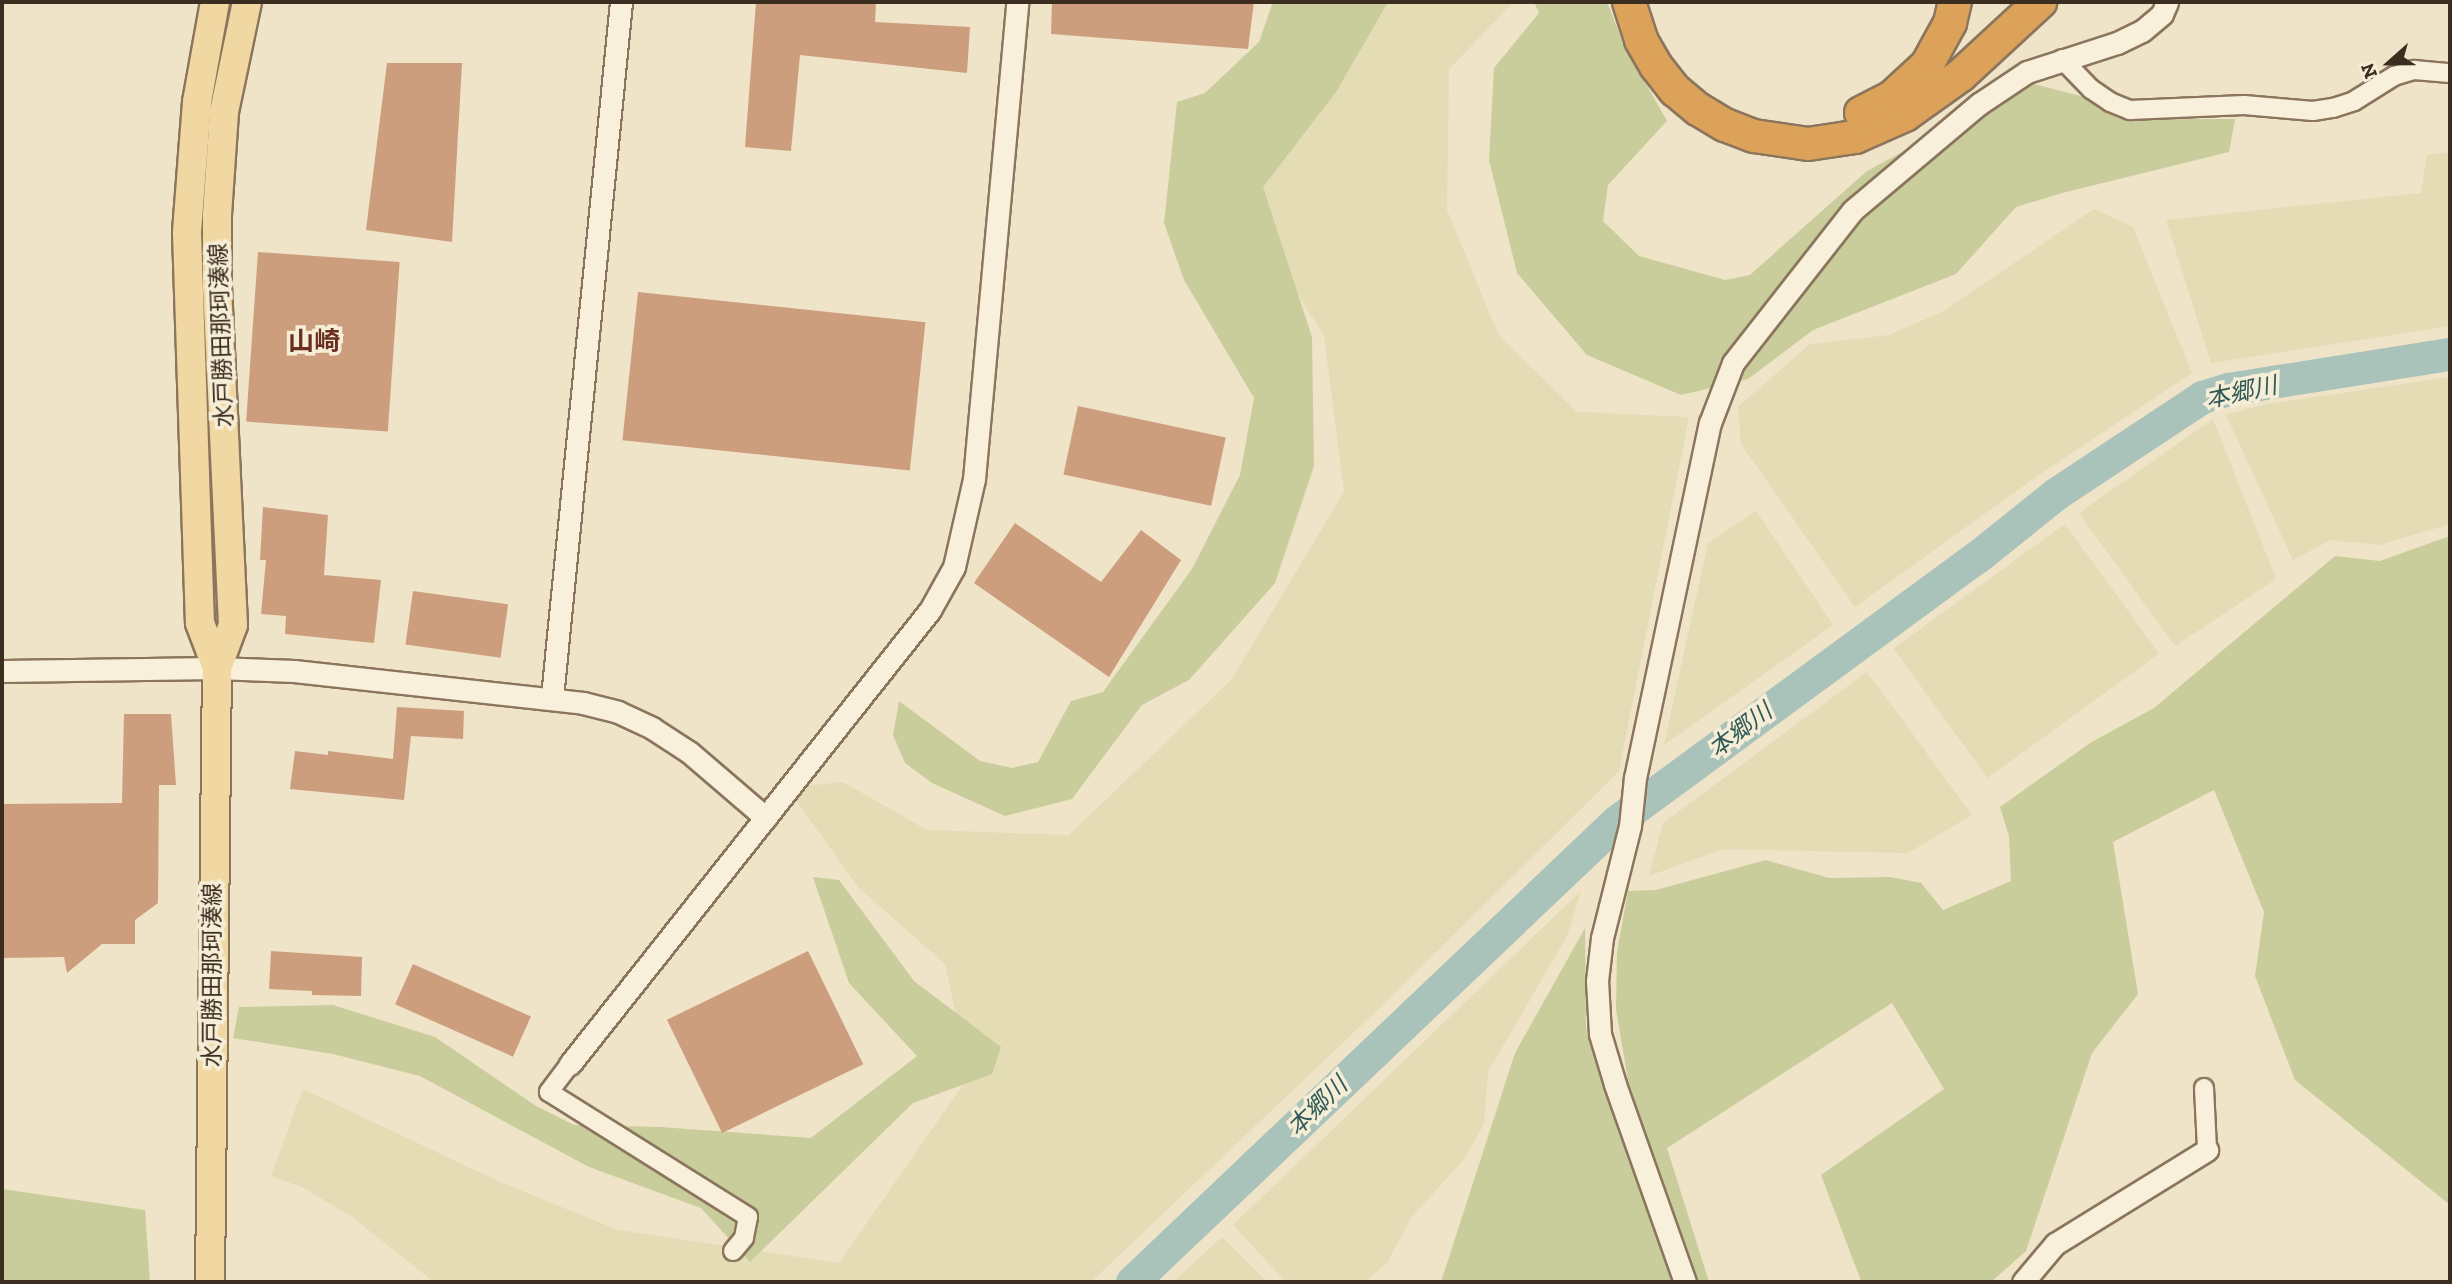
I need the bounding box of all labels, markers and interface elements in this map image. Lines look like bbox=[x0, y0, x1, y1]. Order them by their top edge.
north arrow bbox=[2354, 28, 2424, 98]
text: N bbox=[2356, 60, 2382, 82]
street label: 水戸勝田那珂湊線 bbox=[204, 243, 238, 427]
district label: 山崎 bbox=[288, 326, 340, 358]
water label: 本郷川 bbox=[2203, 370, 2279, 414]
water label: 本郷川 bbox=[1703, 697, 1777, 763]
street label: 水戸勝田那珂湊線 bbox=[198, 883, 226, 1067]
water label: 本郷川 bbox=[1281, 1071, 1353, 1141]

